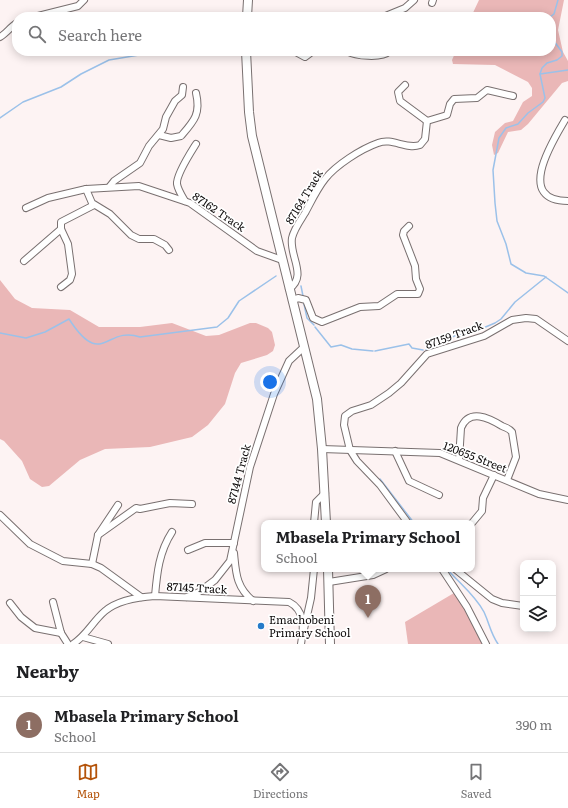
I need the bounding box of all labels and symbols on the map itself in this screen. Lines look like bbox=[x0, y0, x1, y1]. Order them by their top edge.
street label: 87164 Track bbox=[281, 166, 326, 227]
street label: 87162 Track bbox=[190, 188, 249, 235]
street label: 87159 Track bbox=[422, 316, 485, 352]
your location bbox=[260, 372, 280, 392]
street label: 120655 Street bbox=[441, 437, 510, 476]
street label: 87144 Track bbox=[222, 442, 254, 505]
street label: 87145 Track bbox=[166, 577, 228, 597]
pin: 1 bbox=[355, 585, 381, 618]
place label: Emachobeni Primary School bbox=[269, 611, 351, 640]
marker: Emachobeni Primary School bbox=[256, 621, 266, 631]

